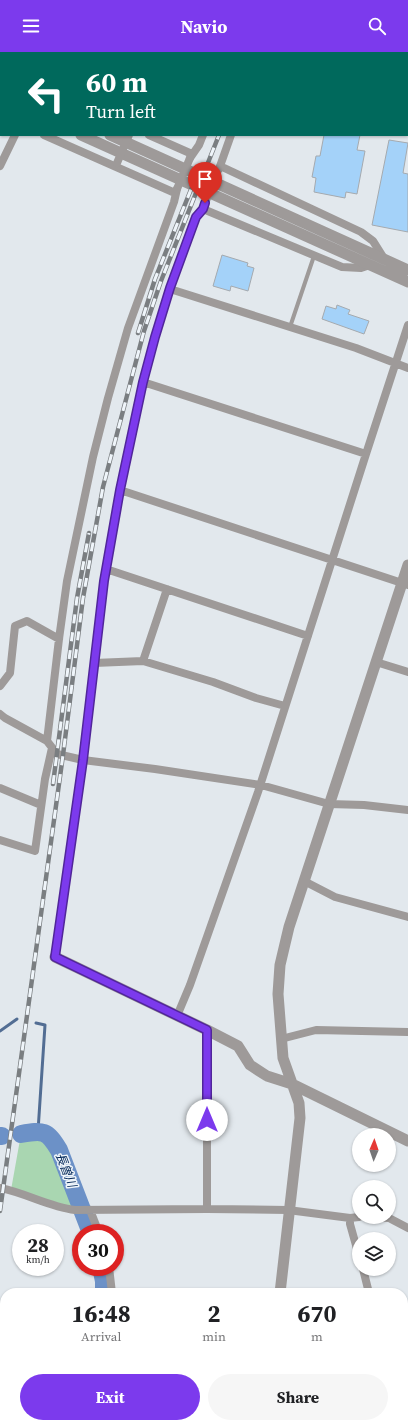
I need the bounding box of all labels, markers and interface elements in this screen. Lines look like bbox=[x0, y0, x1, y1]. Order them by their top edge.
text: Navio bbox=[181, 14, 227, 39]
icon: menu bbox=[20, 15, 42, 37]
icon: search bbox=[366, 15, 388, 37]
text: 60 m bbox=[86, 63, 148, 101]
icon: left bbox=[20, 68, 72, 120]
text: Turn left bbox=[86, 99, 156, 124]
pin bbox=[188, 162, 222, 203]
icon: arrive bbox=[194, 168, 216, 190]
position arrow bbox=[186, 1099, 228, 1141]
north arrow bbox=[352, 1128, 396, 1172]
map controls bbox=[352, 1128, 396, 1276]
water label: 長曽川 bbox=[52, 1150, 81, 1192]
button: search bbox=[352, 1180, 396, 1224]
speed limit sign: 30 bbox=[72, 1224, 124, 1276]
text: 28 bbox=[27, 1231, 49, 1259]
button: layers bbox=[352, 1232, 396, 1276]
text: km/h bbox=[26, 1253, 50, 1266]
text: 16:48 bbox=[72, 1297, 131, 1330]
text: 2 bbox=[208, 1297, 221, 1330]
text: 670 bbox=[297, 1297, 336, 1330]
text: Arrival bbox=[81, 1328, 121, 1345]
text: min bbox=[202, 1328, 226, 1345]
text: m bbox=[311, 1328, 323, 1345]
button: Exit bbox=[20, 1374, 200, 1420]
button: Share bbox=[208, 1374, 388, 1420]

